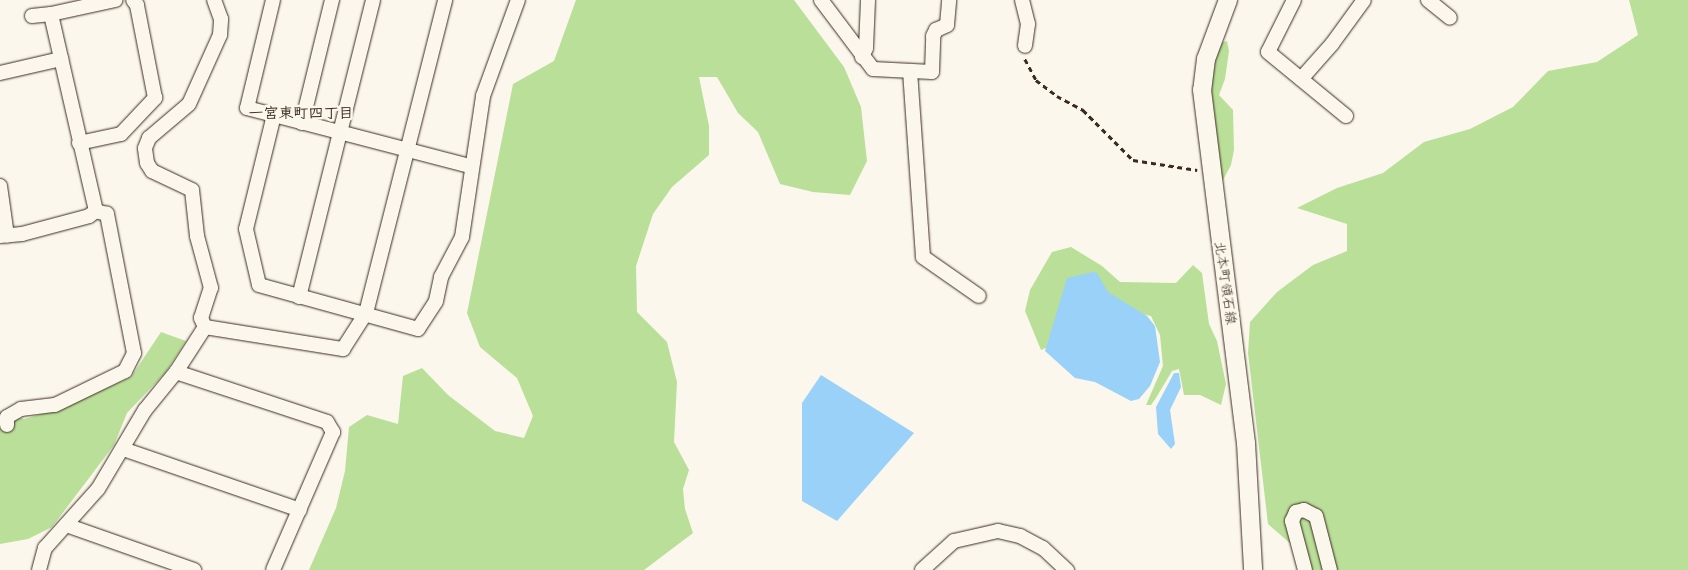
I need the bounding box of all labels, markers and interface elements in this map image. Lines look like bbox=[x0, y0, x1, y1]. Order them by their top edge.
district label: 一宮東町四丁目 bbox=[249, 105, 353, 123]
street label: 北本町領石線 bbox=[1211, 240, 1239, 326]

